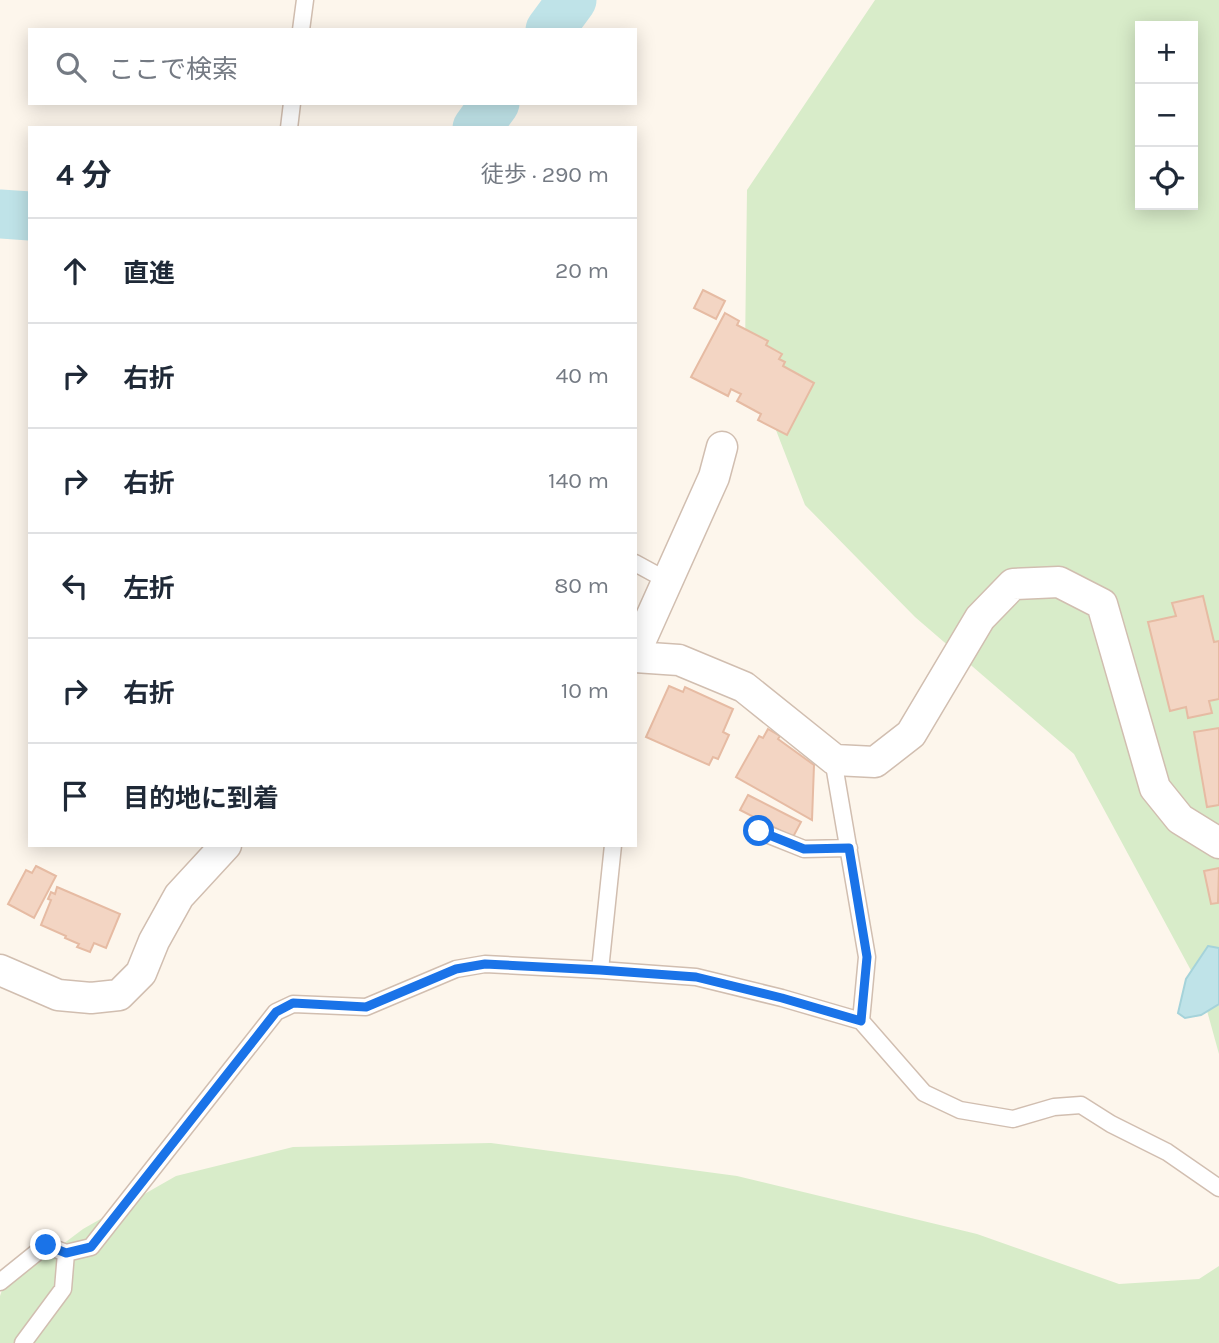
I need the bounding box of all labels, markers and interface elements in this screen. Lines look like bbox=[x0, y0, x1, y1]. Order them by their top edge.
map controls bbox=[1135, 21, 1198, 210]
button: + bbox=[1135, 21, 1198, 84]
search box bbox=[28, 28, 637, 105]
icon: search bbox=[52, 48, 90, 86]
text: ここで検索 bbox=[108, 54, 238, 85]
button: − bbox=[1135, 84, 1198, 147]
button: locate bbox=[1135, 147, 1198, 210]
text: 4 分 bbox=[56, 157, 111, 193]
text: 徒歩 · 290 m bbox=[481, 161, 609, 188]
icon: ahead bbox=[56, 252, 94, 290]
text: 20 m bbox=[555, 257, 609, 284]
text: 直進 bbox=[123, 258, 175, 289]
icon: right bbox=[56, 357, 94, 395]
text: 40 m bbox=[556, 362, 609, 389]
text: 右折 bbox=[123, 363, 175, 394]
icon: right bbox=[56, 462, 94, 500]
text: 140 m bbox=[548, 467, 609, 494]
text: 右折 bbox=[123, 468, 175, 499]
icon: left bbox=[56, 567, 94, 605]
text: 80 m bbox=[554, 572, 609, 599]
text: 左折 bbox=[123, 573, 175, 604]
icon: right bbox=[56, 672, 94, 710]
text: 10 m bbox=[561, 677, 609, 704]
text: 右折 bbox=[123, 678, 175, 709]
icon: arrive bbox=[56, 777, 94, 815]
text: 目的地に到着 bbox=[123, 783, 279, 814]
route start bbox=[743, 815, 774, 846]
route end bbox=[30, 1229, 61, 1260]

